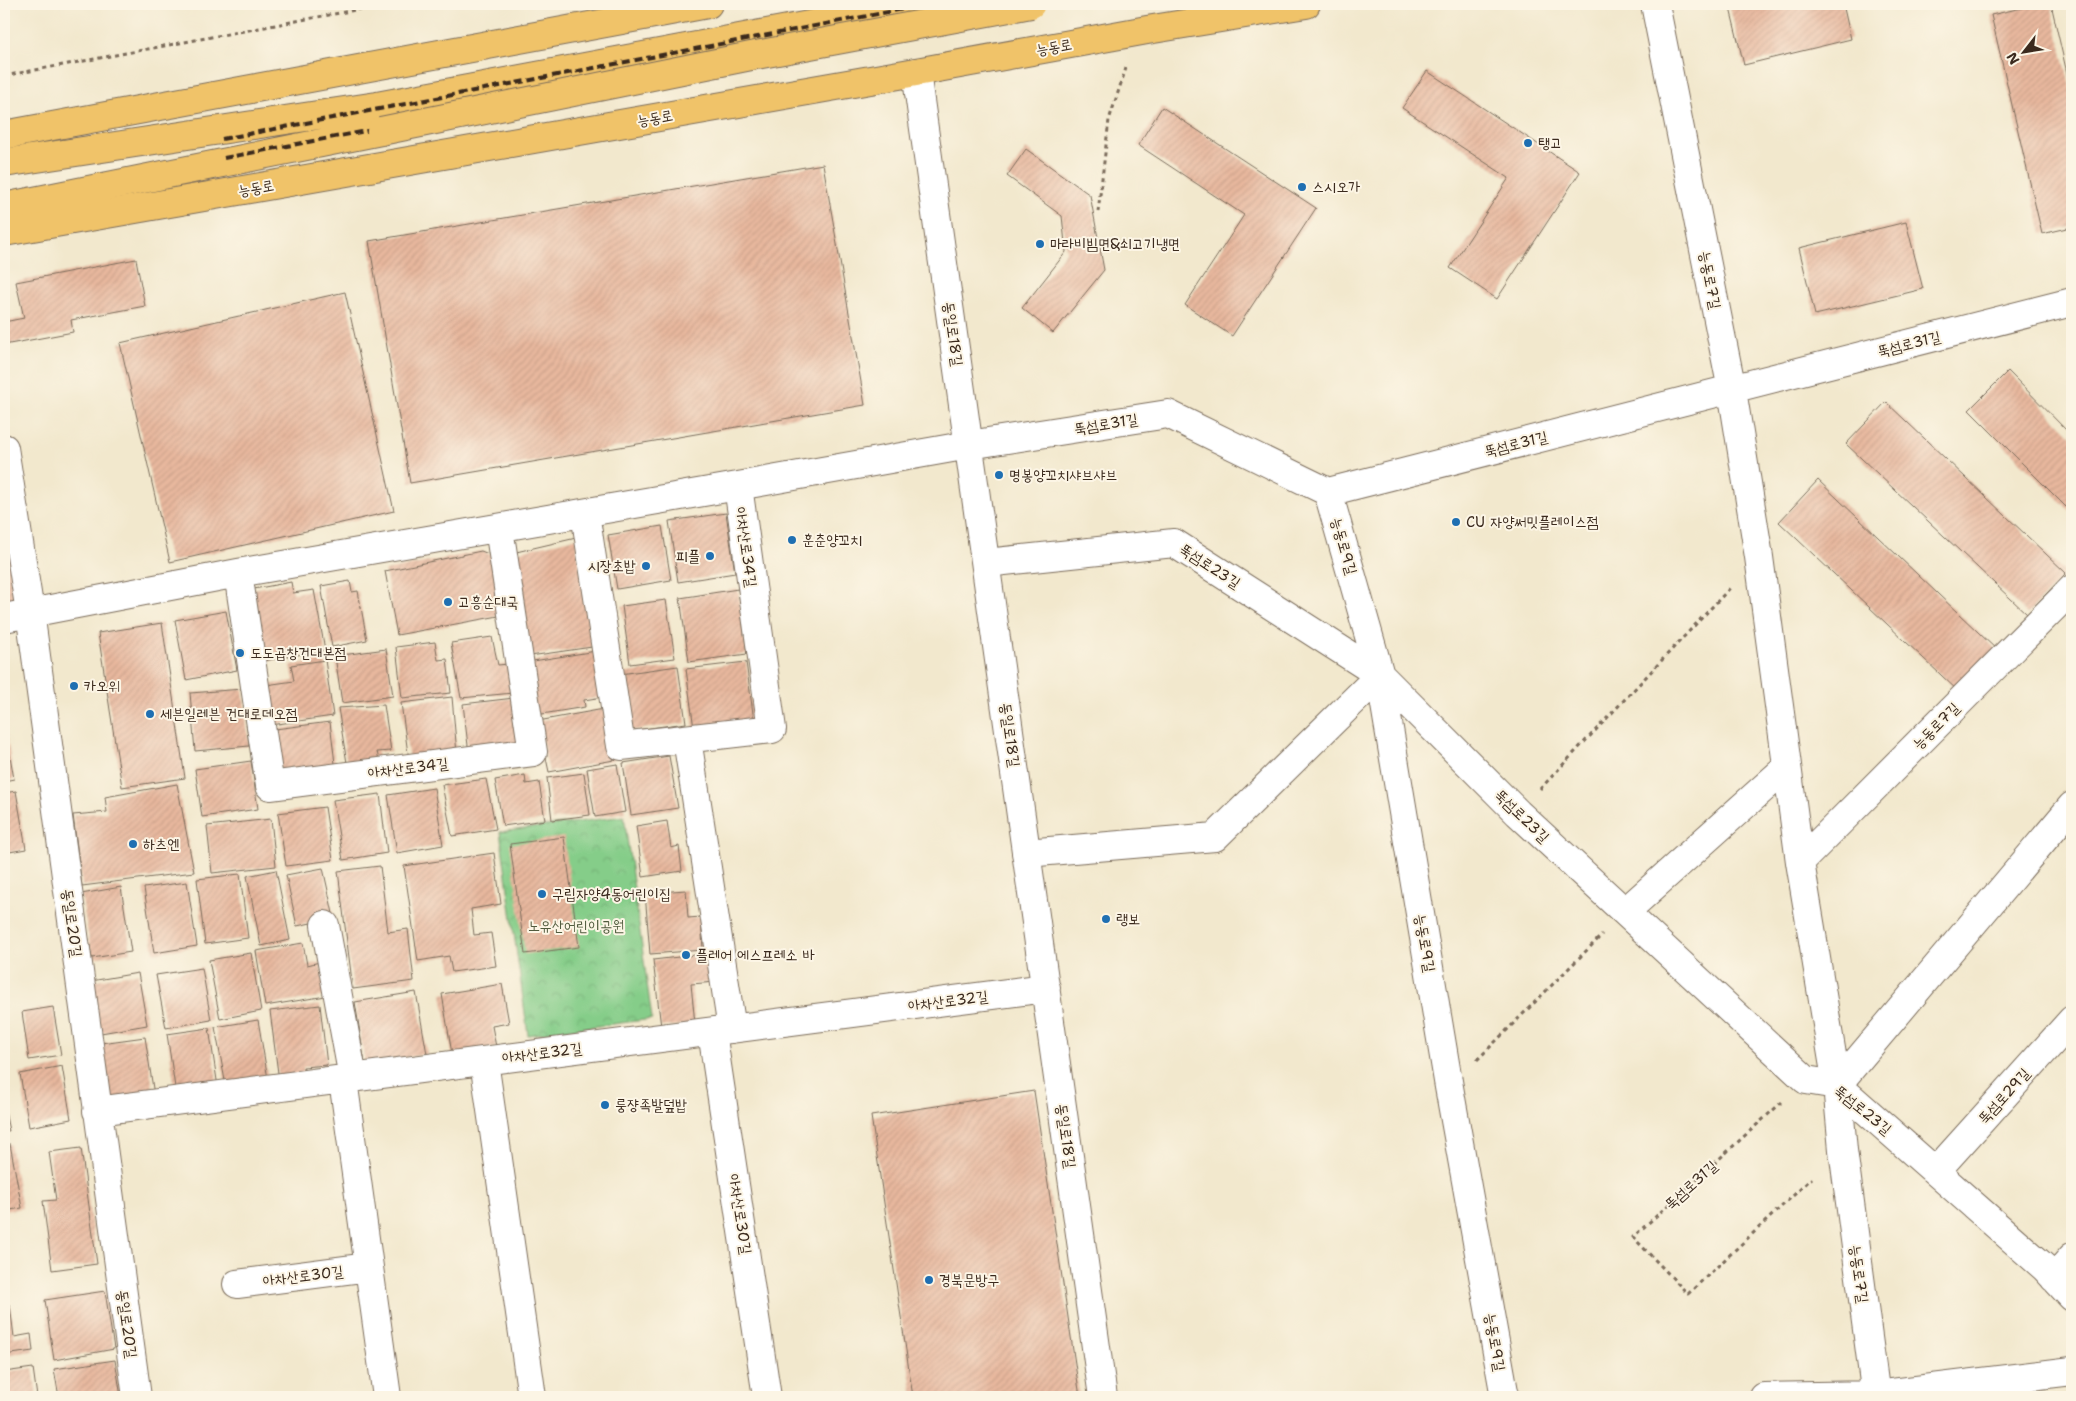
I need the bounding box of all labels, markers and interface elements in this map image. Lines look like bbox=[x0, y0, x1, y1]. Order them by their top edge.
north arrow bbox=[1998, 28, 2048, 78]
street label: 능동로 bbox=[1034, 34, 1074, 60]
text: N bbox=[2002, 49, 2023, 68]
street label: 능동로 bbox=[635, 105, 675, 131]
place label: 탱고 bbox=[1538, 133, 1562, 153]
marker: 탱고 bbox=[1522, 137, 1534, 149]
street label: 능동로 bbox=[236, 175, 276, 201]
place label: 스시오가 bbox=[1312, 177, 1360, 197]
marker: 스시오가 bbox=[1296, 181, 1308, 193]
place label: 마라비빔면&쇠고기냉면 bbox=[1050, 234, 1180, 254]
marker: 마라비빔면&쇠고기냉면 bbox=[1034, 238, 1046, 250]
street label: 능동로7길 bbox=[1695, 249, 1725, 311]
street label: 동일로18길 bbox=[939, 301, 967, 367]
street label: 뚝섬로31길 bbox=[1875, 327, 1943, 361]
street label: 뚝섬로31길 bbox=[1073, 409, 1139, 439]
street label: 뚝섬로31길 bbox=[1482, 427, 1550, 461]
place label: 명봉양꼬치샤브샤브 bbox=[1009, 465, 1118, 485]
marker: 명봉양꼬치샤브샤브 bbox=[993, 469, 1005, 481]
street label: 아차산로34길 bbox=[730, 506, 762, 588]
place label: CU 자양써밋플레이스점 bbox=[1466, 512, 1599, 532]
street label: 능동로9길 bbox=[1326, 515, 1362, 577]
marker: CU 자양써밋플레이스점 bbox=[1450, 516, 1462, 528]
place label: 훈춘양꼬치 bbox=[802, 530, 862, 550]
marker: 훈춘양꼬치 bbox=[786, 534, 798, 546]
street label: 뚝섬로23길 bbox=[1176, 539, 1244, 593]
place label: 피플 bbox=[676, 546, 700, 566]
marker: 피플 bbox=[704, 550, 716, 562]
place label: 시장초밥 bbox=[588, 556, 636, 576]
marker: 시장초밥 bbox=[640, 560, 652, 572]
place label: 고흥순대국 bbox=[458, 592, 518, 612]
marker: 고흥순대국 bbox=[442, 596, 454, 608]
place label: 도도곱창건대본점 bbox=[250, 643, 347, 663]
marker: 도도곱창건대본점 bbox=[234, 647, 246, 659]
place label: 카오위 bbox=[84, 676, 120, 696]
marker: 카오위 bbox=[68, 680, 80, 692]
street label: 능동로7길 bbox=[1908, 698, 1964, 754]
street label: 동일로18길 bbox=[996, 702, 1024, 768]
place label: 세븐일레븐 건대로데오점 bbox=[160, 704, 298, 724]
marker: 세븐일레븐 건대로데오점 bbox=[144, 708, 156, 720]
street label: 아차산로34길 bbox=[367, 753, 449, 783]
street label: 뚝섬로23길 bbox=[1490, 785, 1554, 847]
place label: 하츠엔 bbox=[143, 834, 179, 854]
marker: 하츠엔 bbox=[127, 838, 139, 850]
place label: 구립자양4동어린이집 bbox=[552, 884, 671, 904]
street label: 동일로20길 bbox=[57, 888, 87, 958]
marker: 구립자양4동어린이집 bbox=[536, 888, 548, 900]
place label: 랭보 bbox=[1116, 909, 1140, 929]
street label: 능동로9길 bbox=[1410, 912, 1440, 974]
marker: 랭보 bbox=[1100, 913, 1112, 925]
park label: 노유산어린이공원 bbox=[528, 916, 624, 936]
place label: 플레어 에스프레소 바 bbox=[696, 945, 815, 965]
marker: 플레어 에스프레소 바 bbox=[680, 949, 692, 961]
street label: 아차산로32길 bbox=[907, 986, 989, 1016]
street label: 아차산로32길 bbox=[501, 1038, 583, 1068]
street label: 뚝섬로29길 bbox=[1974, 1064, 2034, 1128]
street label: 뚝섬로23길 bbox=[1830, 1081, 1896, 1139]
place label: 룽쟝족발덮밥 bbox=[615, 1095, 687, 1115]
marker: 룽쟝족발덮밥 bbox=[599, 1099, 611, 1111]
street label: 동일로18길 bbox=[1052, 1103, 1080, 1169]
street label: 뚝섬로31길 bbox=[1660, 1156, 1722, 1214]
street label: 아차산로30길 bbox=[724, 1172, 756, 1256]
street label: 능동로7길 bbox=[1845, 1243, 1873, 1305]
street label: 아차산로30길 bbox=[262, 1261, 344, 1291]
place label: 경북문방구 bbox=[939, 1270, 999, 1290]
marker: 경북문방구 bbox=[923, 1274, 935, 1286]
street label: 동일로20길 bbox=[112, 1289, 142, 1359]
street label: 능동로9길 bbox=[1480, 1311, 1510, 1373]

